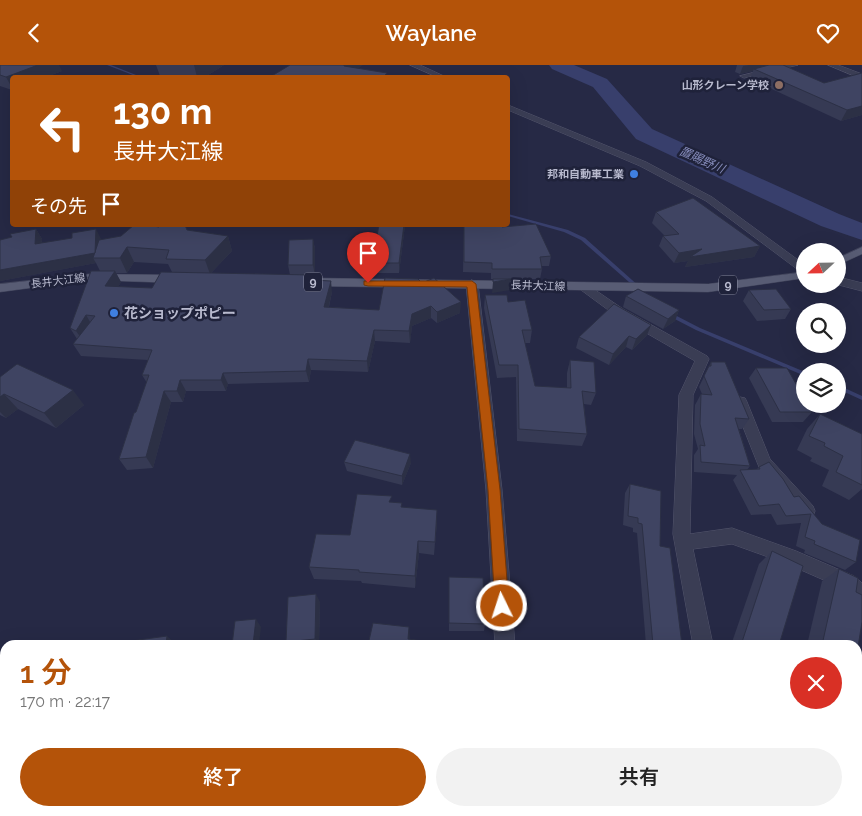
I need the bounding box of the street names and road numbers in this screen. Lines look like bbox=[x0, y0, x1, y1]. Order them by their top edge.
street label: 長井大江線 bbox=[30, 271, 86, 291]
road number: 9 bbox=[304, 273, 322, 291]
road number: 9 bbox=[719, 275, 737, 295]
street label: 長井大江線 bbox=[510, 279, 566, 293]

